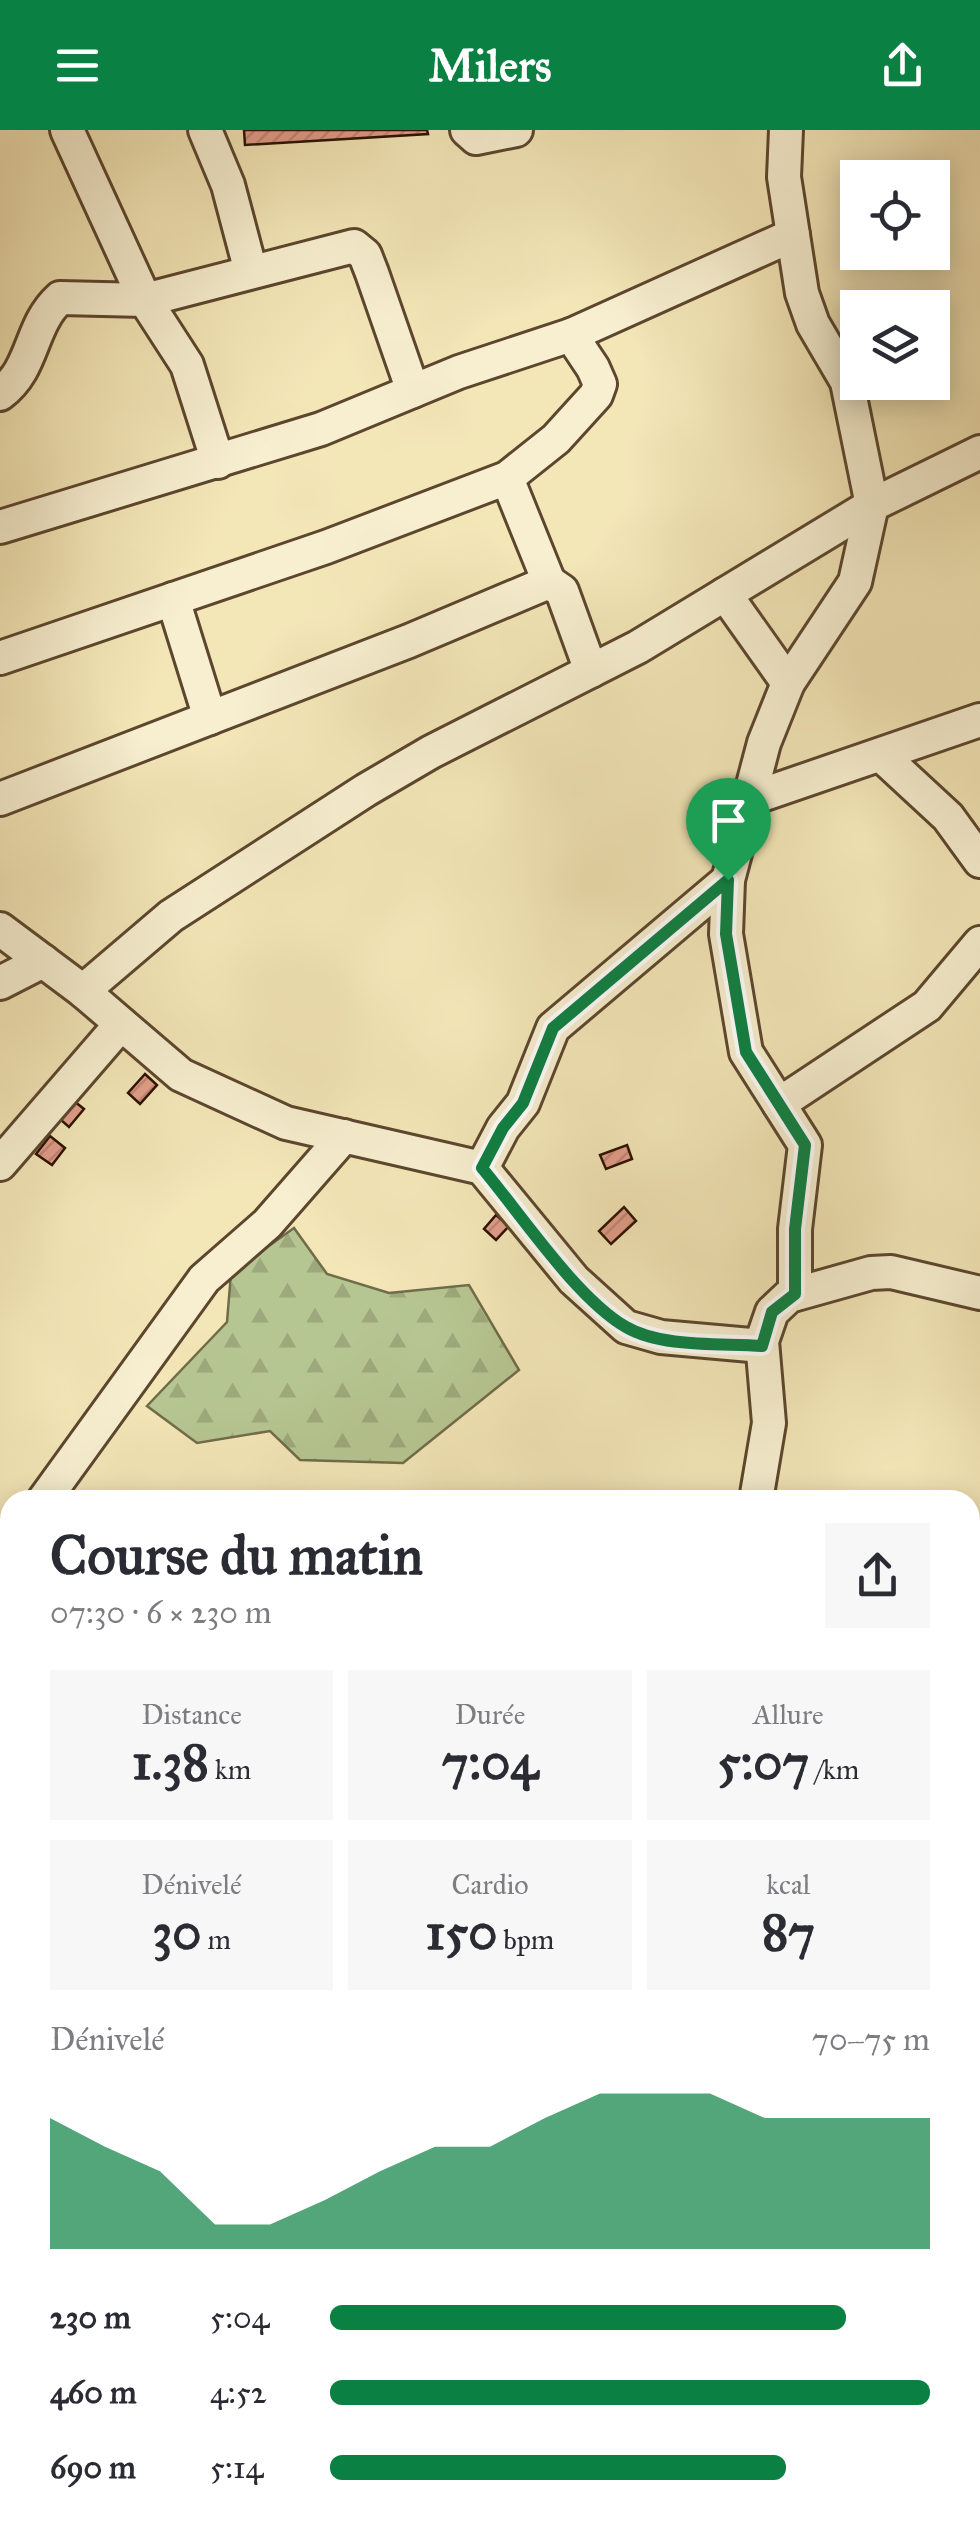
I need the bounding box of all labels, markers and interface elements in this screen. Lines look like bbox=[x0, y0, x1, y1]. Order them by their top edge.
icon: menu bbox=[50, 38, 105, 93]
text: Milers bbox=[429, 38, 551, 93]
icon: share bbox=[875, 38, 930, 93]
map controls bbox=[840, 160, 950, 400]
button: locate bbox=[840, 160, 950, 270]
button: layers bbox=[840, 290, 950, 400]
pin bbox=[686, 778, 771, 881]
icon: arrive bbox=[701, 793, 756, 848]
text: Course du matin bbox=[50, 1522, 423, 1589]
button: share bbox=[825, 1523, 930, 1628]
text: 07:30 · 6 × 230 m bbox=[50, 1593, 272, 1632]
text: Distance bbox=[141, 1697, 242, 1732]
text: Durée bbox=[455, 1697, 525, 1732]
text: Allure bbox=[753, 1697, 824, 1732]
text: 1.38 bbox=[132, 1732, 209, 1793]
text: 7:04 bbox=[442, 1732, 538, 1793]
text: 5:07 bbox=[717, 1732, 809, 1793]
text: km bbox=[209, 1752, 251, 1787]
text: /km bbox=[809, 1752, 859, 1787]
text: Dénivelé bbox=[142, 1867, 242, 1902]
text: Cardio bbox=[451, 1867, 529, 1902]
text: kcal bbox=[766, 1867, 810, 1902]
text: 30 bbox=[152, 1902, 201, 1963]
text: 150 bbox=[426, 1902, 497, 1963]
text: 87 bbox=[762, 1902, 815, 1963]
text: m bbox=[201, 1922, 231, 1957]
text: bpm bbox=[497, 1922, 554, 1957]
text: Dénivelé bbox=[50, 2020, 165, 2059]
text: 70–75 m bbox=[812, 2020, 930, 2059]
text: 230 m bbox=[50, 2298, 131, 2337]
text: 5:04 bbox=[210, 2298, 269, 2337]
text: 460 m bbox=[50, 2373, 137, 2412]
text: 4:52 bbox=[210, 2373, 267, 2412]
text: 690 m bbox=[50, 2448, 136, 2487]
text: 5:14 bbox=[210, 2448, 263, 2487]

